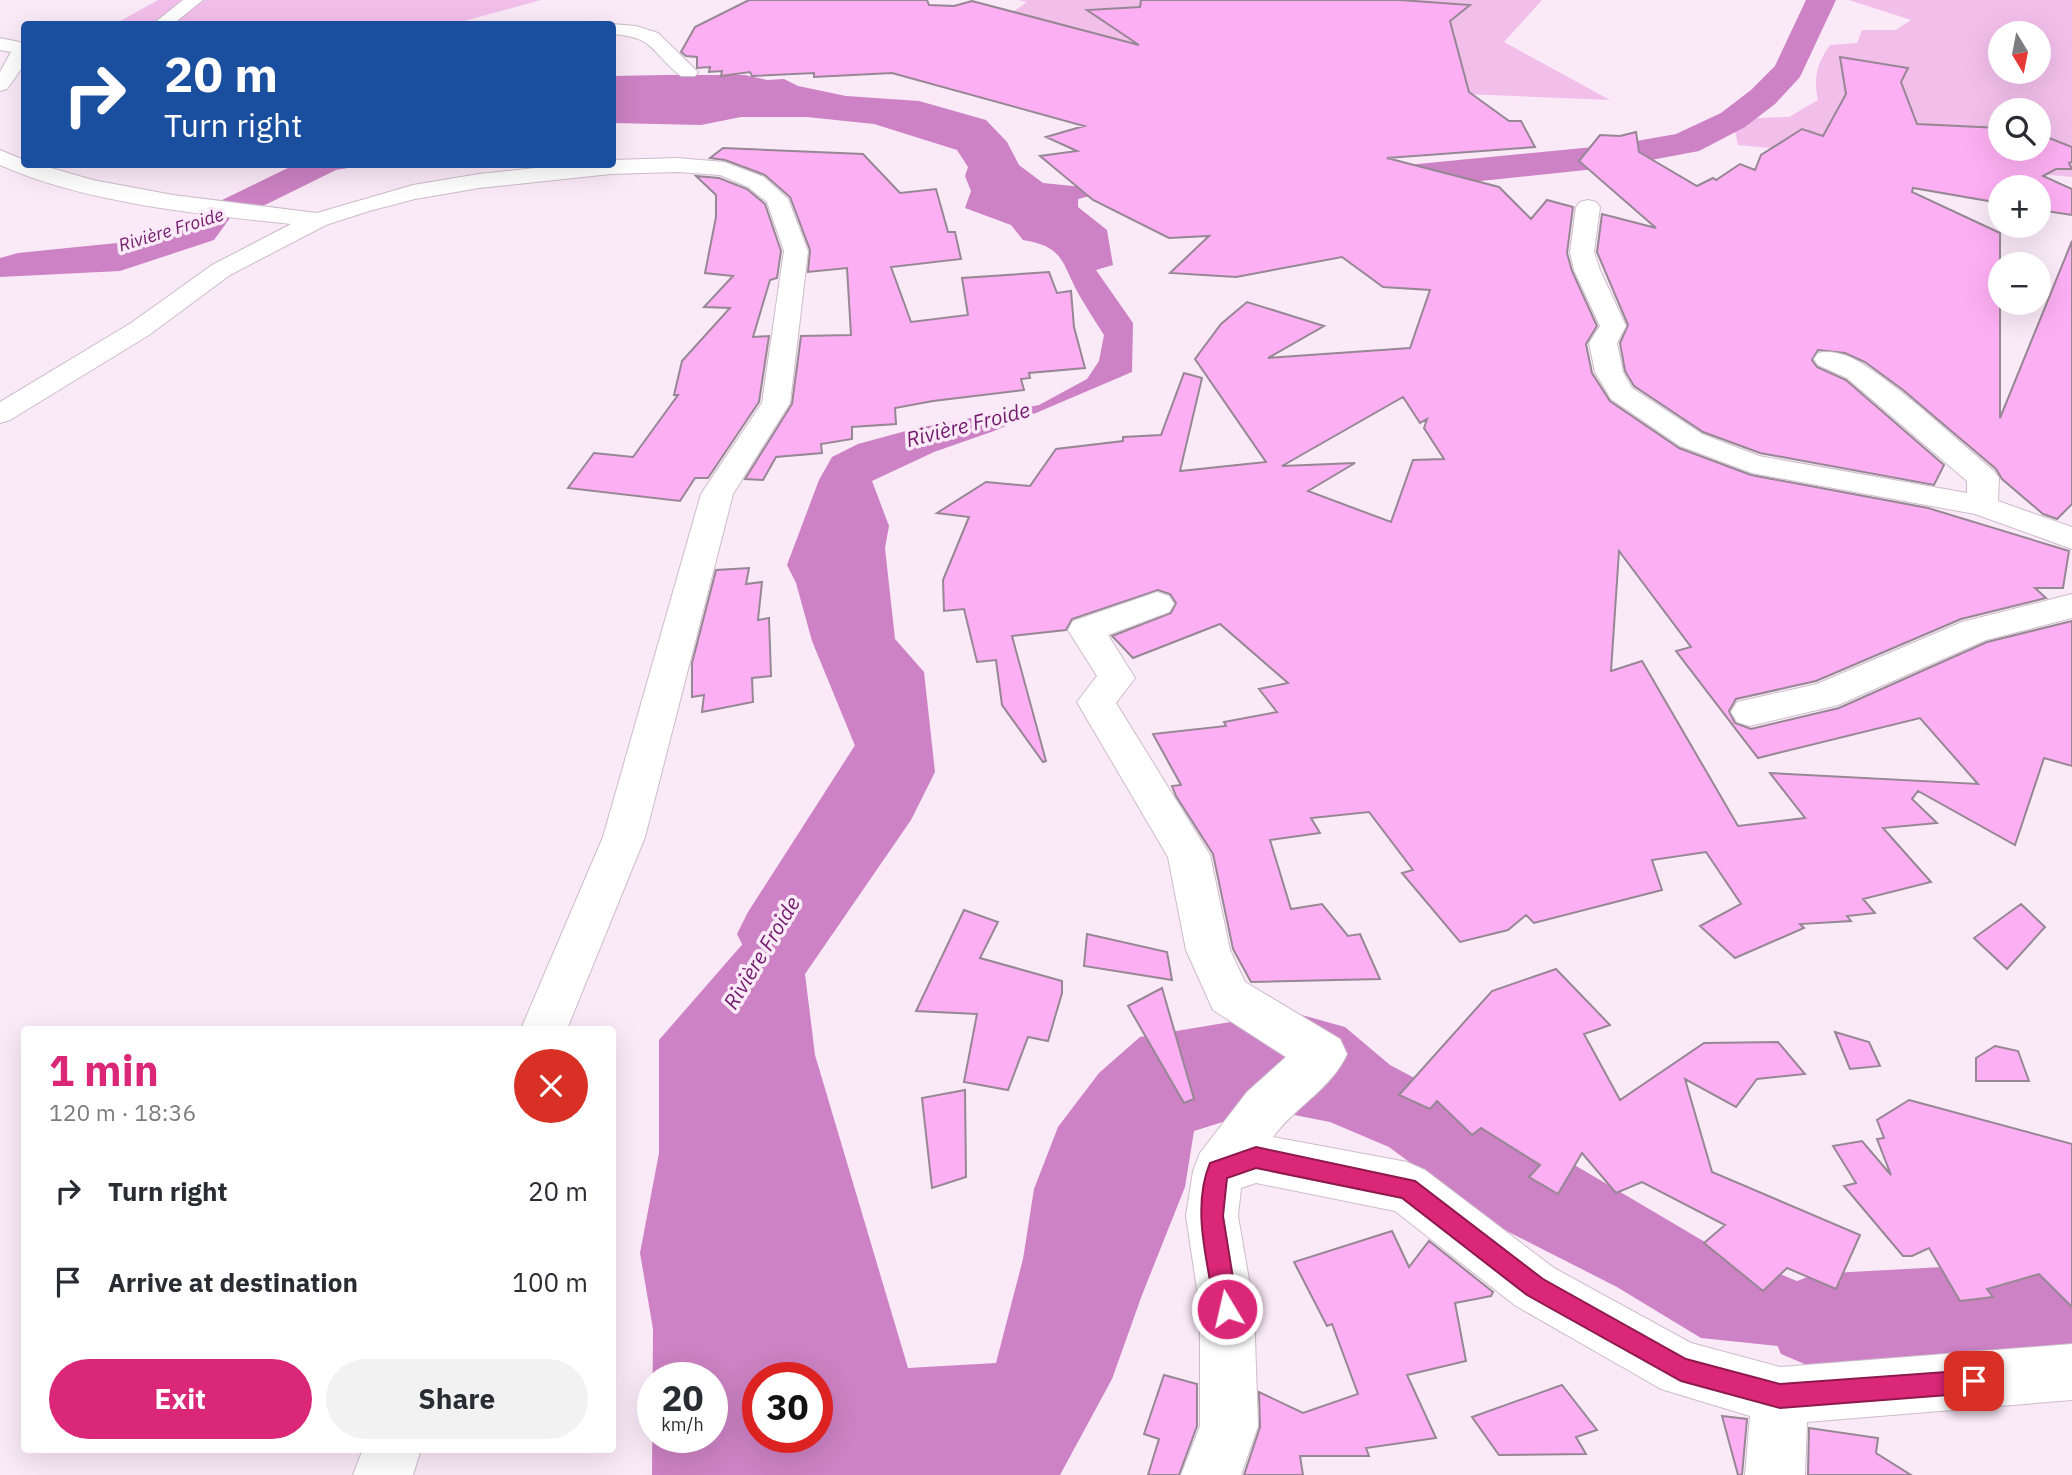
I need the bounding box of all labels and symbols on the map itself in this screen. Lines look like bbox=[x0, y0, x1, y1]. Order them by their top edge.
north arrow bbox=[1988, 21, 2051, 84]
water label: Rivière Froide bbox=[115, 203, 226, 256]
water label: Rivière Froide bbox=[903, 395, 1033, 453]
water label: Rivière Froide bbox=[716, 891, 806, 1014]
position arrow bbox=[1190, 1272, 1264, 1346]
pin bbox=[1944, 1351, 2004, 1411]
speed limit sign: 30 bbox=[742, 1362, 833, 1453]

